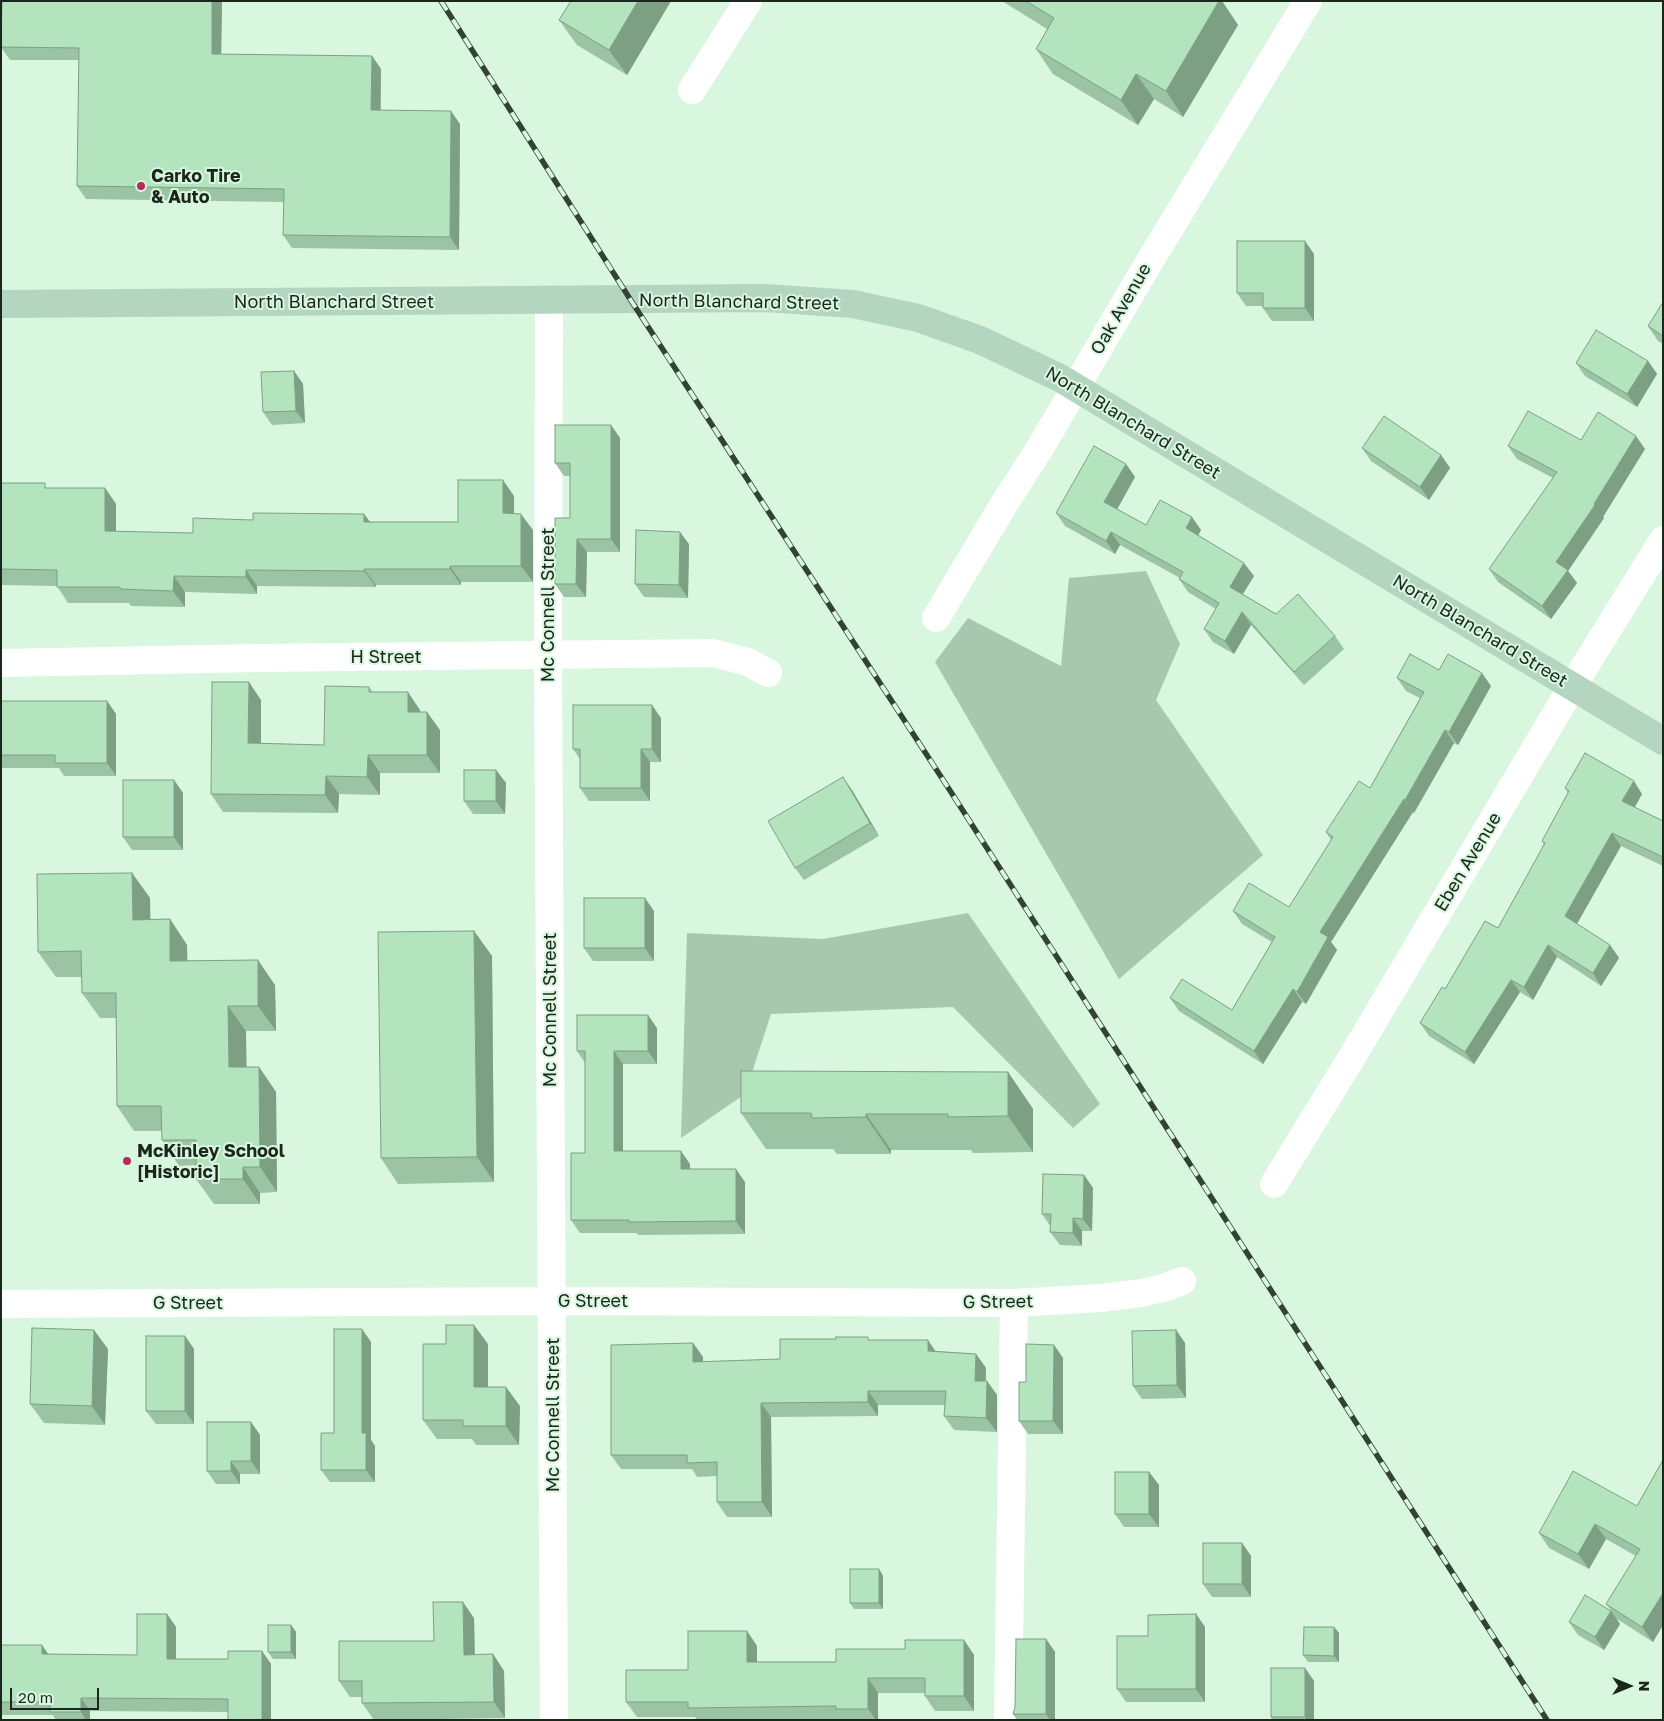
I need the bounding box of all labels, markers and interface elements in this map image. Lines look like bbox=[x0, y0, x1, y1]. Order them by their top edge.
place label: Carko Tire & Auto bbox=[151, 165, 241, 208]
marker: Carko Tire & Auto bbox=[135, 180, 147, 192]
street label: Oak Avenue bbox=[1086, 260, 1156, 358]
street label: North Blanchard Street bbox=[639, 289, 839, 315]
street label: North Blanchard Street bbox=[234, 291, 434, 313]
street label: North Blanchard Street bbox=[1042, 362, 1224, 484]
street label: Mc Connell Street bbox=[537, 528, 559, 682]
street label: North Blanchard Street bbox=[1389, 570, 1571, 692]
street label: H Street bbox=[350, 646, 422, 668]
street label: Eben Avenue bbox=[1430, 809, 1506, 915]
street label: Mc Connell Street bbox=[539, 933, 561, 1087]
place label: McKinley School [Historic] bbox=[137, 1140, 285, 1182]
marker: McKinley School [Historic] bbox=[121, 1155, 133, 1167]
street label: G Street bbox=[558, 1290, 628, 1312]
street label: G Street bbox=[963, 1291, 1033, 1313]
street label: G Street bbox=[153, 1292, 223, 1314]
street label: Mc Connell Street bbox=[542, 1338, 564, 1492]
north arrow bbox=[1604, 1661, 1654, 1711]
scale bar bbox=[12, 1678, 101, 1710]
text: N bbox=[1636, 1681, 1653, 1691]
text: 20 m bbox=[18, 1688, 53, 1706]

